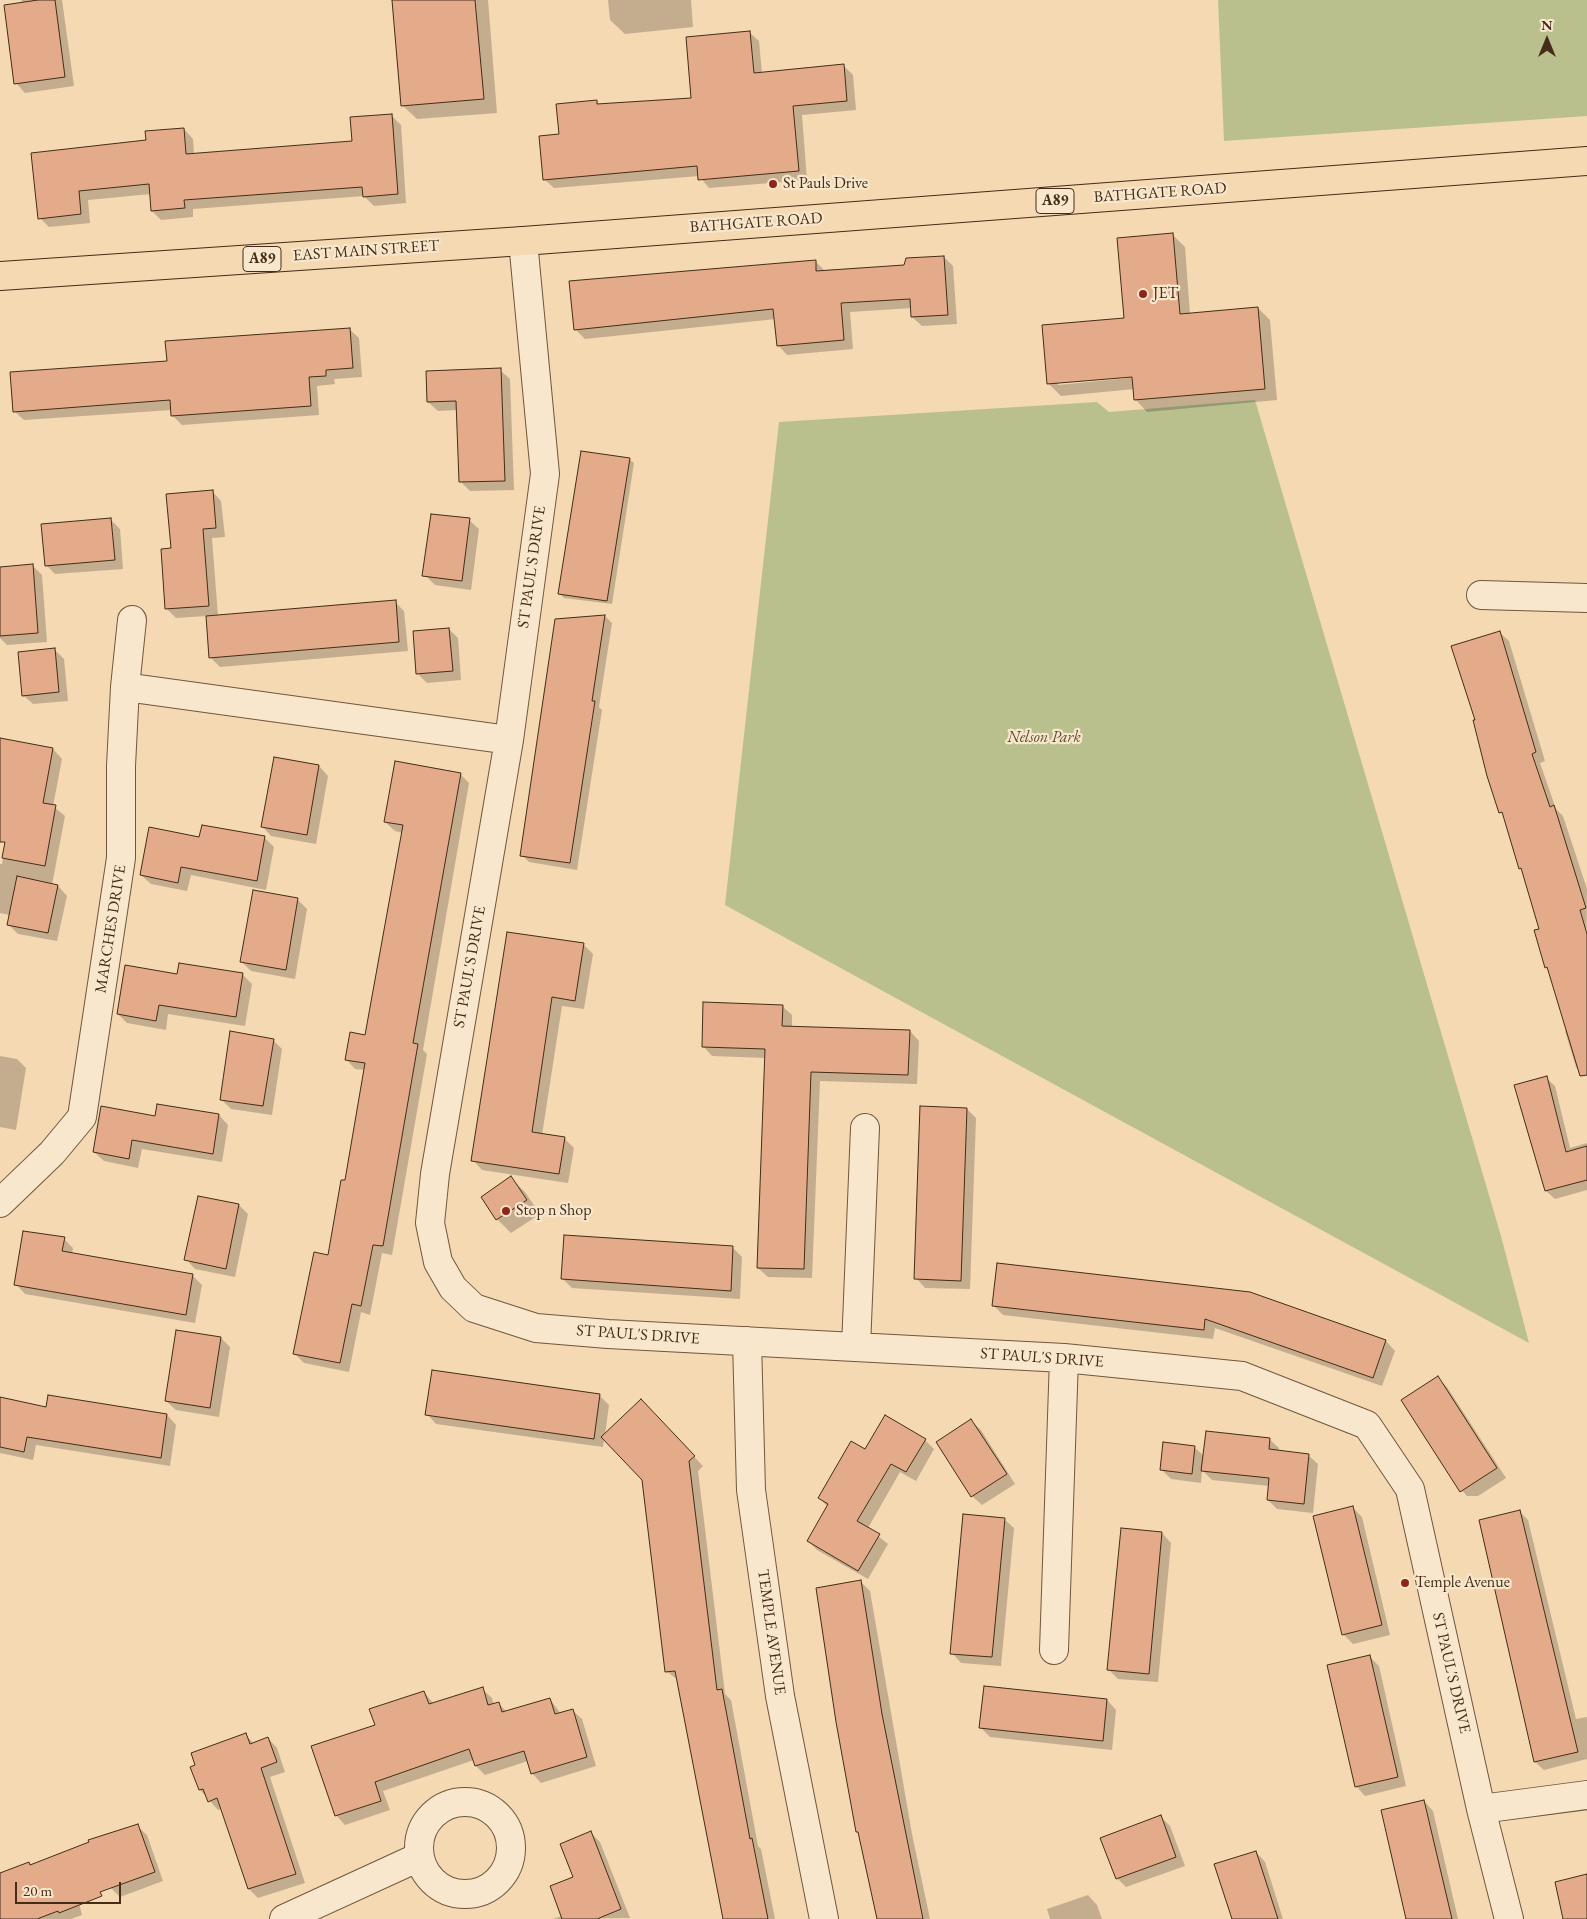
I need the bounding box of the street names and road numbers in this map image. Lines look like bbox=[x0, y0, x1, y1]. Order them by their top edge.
street label: BATHGATE ROAD bbox=[1093, 179, 1227, 207]
road number: A89 bbox=[1036, 188, 1074, 214]
street label: BATHGATE ROAD bbox=[689, 209, 823, 237]
street label: EAST MAIN STREET bbox=[292, 236, 440, 266]
road number: A89 bbox=[243, 246, 281, 272]
street label: ST PAUL'S DRIVE bbox=[514, 505, 550, 629]
street label: MARCHES DRIVE bbox=[91, 864, 131, 994]
street label: ST PAUL'S DRIVE bbox=[450, 905, 490, 1029]
street label: ST PAUL'S DRIVE bbox=[576, 1321, 700, 1349]
street label: ST PAUL'S DRIVE bbox=[980, 1344, 1104, 1372]
street label: TEMPLE AVENUE bbox=[753, 1568, 789, 1696]
street label: ST PAUL'S DRIVE bbox=[1428, 1611, 1474, 1735]

